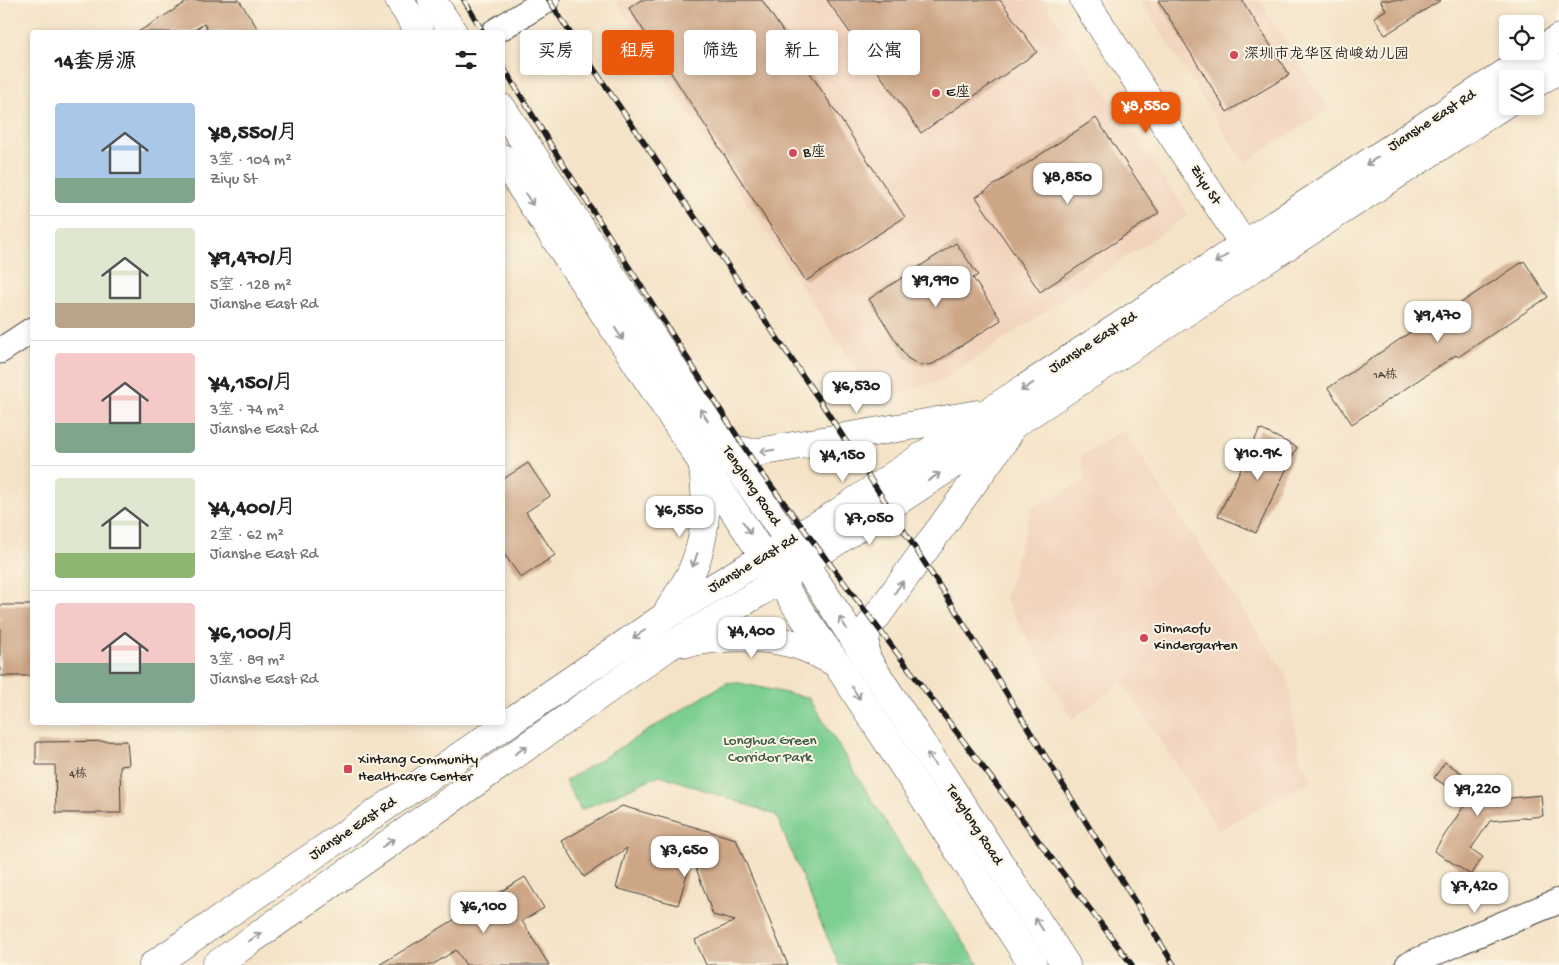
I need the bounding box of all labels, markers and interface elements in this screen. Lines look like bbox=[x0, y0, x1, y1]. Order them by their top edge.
map controls bbox=[1499, 15, 1544, 115]
button: locate bbox=[1499, 15, 1544, 60]
chip: 买房 bbox=[520, 30, 592, 75]
chip: 租房 bbox=[602, 30, 674, 75]
chip: 筛选 bbox=[684, 30, 756, 75]
chip: 新上 bbox=[766, 30, 838, 75]
chip: 公寓 bbox=[848, 30, 920, 75]
icon: filters bbox=[452, 46, 480, 74]
place label: 深圳市龙华区尚峻幼儿园 bbox=[1244, 46, 1409, 64]
marker: 深圳市龙华区尚峻幼儿园 bbox=[1228, 49, 1240, 61]
text: 14套房源 bbox=[55, 51, 136, 76]
button: layers bbox=[1499, 70, 1544, 115]
place label: E座 bbox=[946, 84, 970, 102]
street label: Jianshe East Rd bbox=[1385, 85, 1480, 156]
marker: E座 bbox=[930, 87, 942, 99]
pin: ¥8,550 bbox=[1105, 92, 1187, 134]
text: ¥8,550 bbox=[1122, 98, 1170, 117]
text: ¥8,550/月 bbox=[210, 122, 298, 147]
icon: home bbox=[95, 123, 155, 183]
place label: B座 bbox=[802, 144, 826, 162]
marker: B座 bbox=[787, 147, 799, 159]
text: 3室 · 104 m² bbox=[210, 152, 292, 171]
one-way arrow bbox=[1365, 155, 1379, 166]
pin: ¥8,850 bbox=[1027, 162, 1109, 205]
street label: Ziyu St bbox=[1185, 162, 1226, 210]
text: ¥8,850 bbox=[1044, 169, 1092, 188]
text: Ziyu St bbox=[210, 171, 257, 190]
one-way arrow bbox=[524, 192, 535, 206]
text: ¥9,470/月 bbox=[210, 247, 296, 272]
icon: home bbox=[95, 248, 155, 308]
one-way arrow bbox=[1215, 255, 1229, 265]
pin: ¥9,990 bbox=[895, 266, 977, 308]
text: ¥9,990 bbox=[913, 272, 959, 291]
text: 5室 · 128 m² bbox=[210, 277, 292, 296]
text: Jianshe East Rd bbox=[210, 296, 318, 315]
pin: ¥9,470 bbox=[1397, 300, 1479, 343]
street label: Jianshe East Rd bbox=[1046, 307, 1141, 378]
text: ¥9,470 bbox=[1415, 307, 1461, 326]
one-way arrow bbox=[614, 327, 624, 341]
house number: 1A栋 bbox=[1372, 367, 1397, 383]
text: ¥4,150/月 bbox=[210, 372, 294, 397]
pin: ¥6,530 bbox=[816, 372, 898, 414]
icon: home bbox=[95, 373, 155, 433]
text: ¥6,530 bbox=[834, 378, 880, 397]
one-way arrow bbox=[1020, 381, 1034, 392]
text: 3室 · 74 m² bbox=[210, 402, 284, 421]
one-way arrow bbox=[698, 408, 709, 422]
text: Jianshe East Rd bbox=[210, 421, 318, 440]
pin: ¥10.9K bbox=[1217, 438, 1299, 481]
pin: ¥4,150 bbox=[802, 440, 884, 483]
street label: Tenglong Road bbox=[717, 442, 785, 530]
text: ¥10.9K bbox=[1236, 445, 1280, 464]
one-way arrow bbox=[759, 447, 775, 456]
text: ¥4,150 bbox=[821, 447, 865, 466]
one-way arrow bbox=[927, 472, 941, 482]
pin: ¥6,550 bbox=[639, 496, 721, 538]
text: ¥4,400/月 bbox=[210, 497, 296, 522]
icon: home bbox=[95, 498, 155, 558]
text: ¥6,550 bbox=[657, 502, 703, 521]
pin: ¥7,050 bbox=[829, 504, 911, 546]
text: ¥7,050 bbox=[846, 510, 894, 529]
one-way arrow bbox=[742, 521, 752, 535]
text: 2室 · 62 m² bbox=[210, 527, 284, 546]
street label: Jianshe East Rd bbox=[705, 530, 802, 598]
text: Jianshe East Rd bbox=[210, 546, 318, 565]
one-way arrow bbox=[690, 552, 699, 568]
one-way arrow bbox=[893, 581, 904, 594]
pin: ¥4,400 bbox=[711, 616, 793, 659]
one-way arrow bbox=[837, 616, 847, 630]
place label: Jinmaofu Kindergarten bbox=[1154, 620, 1238, 655]
text: ¥6,100/月 bbox=[210, 622, 295, 647]
icon: home bbox=[95, 623, 155, 683]
text: ¥4,400 bbox=[729, 623, 775, 642]
one-way arrow bbox=[632, 629, 646, 639]
marker: Jinmaofu Kindergarten bbox=[1138, 632, 1150, 644]
text: 3室 · 89 m² bbox=[210, 652, 285, 671]
text: Jianshe East Rd bbox=[210, 671, 318, 690]
one-way arrow bbox=[851, 686, 861, 700]
park label: Longhua Green Corridor Park bbox=[723, 732, 817, 767]
one-way arrow bbox=[514, 745, 528, 755]
place label: Xintang Community Healthcare Center bbox=[357, 751, 479, 786]
one-way arrow bbox=[926, 752, 936, 766]
marker: Xintang Community Healthcare Center bbox=[342, 763, 354, 775]
house number: 4栋 bbox=[69, 766, 87, 782]
pin: ¥9,220 bbox=[1437, 774, 1519, 817]
street label: Tenglong Road bbox=[941, 781, 1007, 870]
text: ¥9,220 bbox=[1455, 781, 1501, 800]
street label: Jianshe East Rd bbox=[306, 793, 401, 865]
pin: ¥3,650 bbox=[644, 836, 726, 878]
one-way arrow bbox=[381, 838, 395, 848]
text: ¥3,650 bbox=[662, 842, 708, 861]
pin: ¥7,420 bbox=[1434, 872, 1516, 914]
text: ¥7,420 bbox=[1452, 878, 1498, 897]
pin: ¥6,100 bbox=[443, 892, 525, 934]
text: ¥6,100 bbox=[461, 898, 507, 917]
one-way arrow bbox=[1034, 918, 1044, 932]
one-way arrow bbox=[248, 932, 262, 942]

